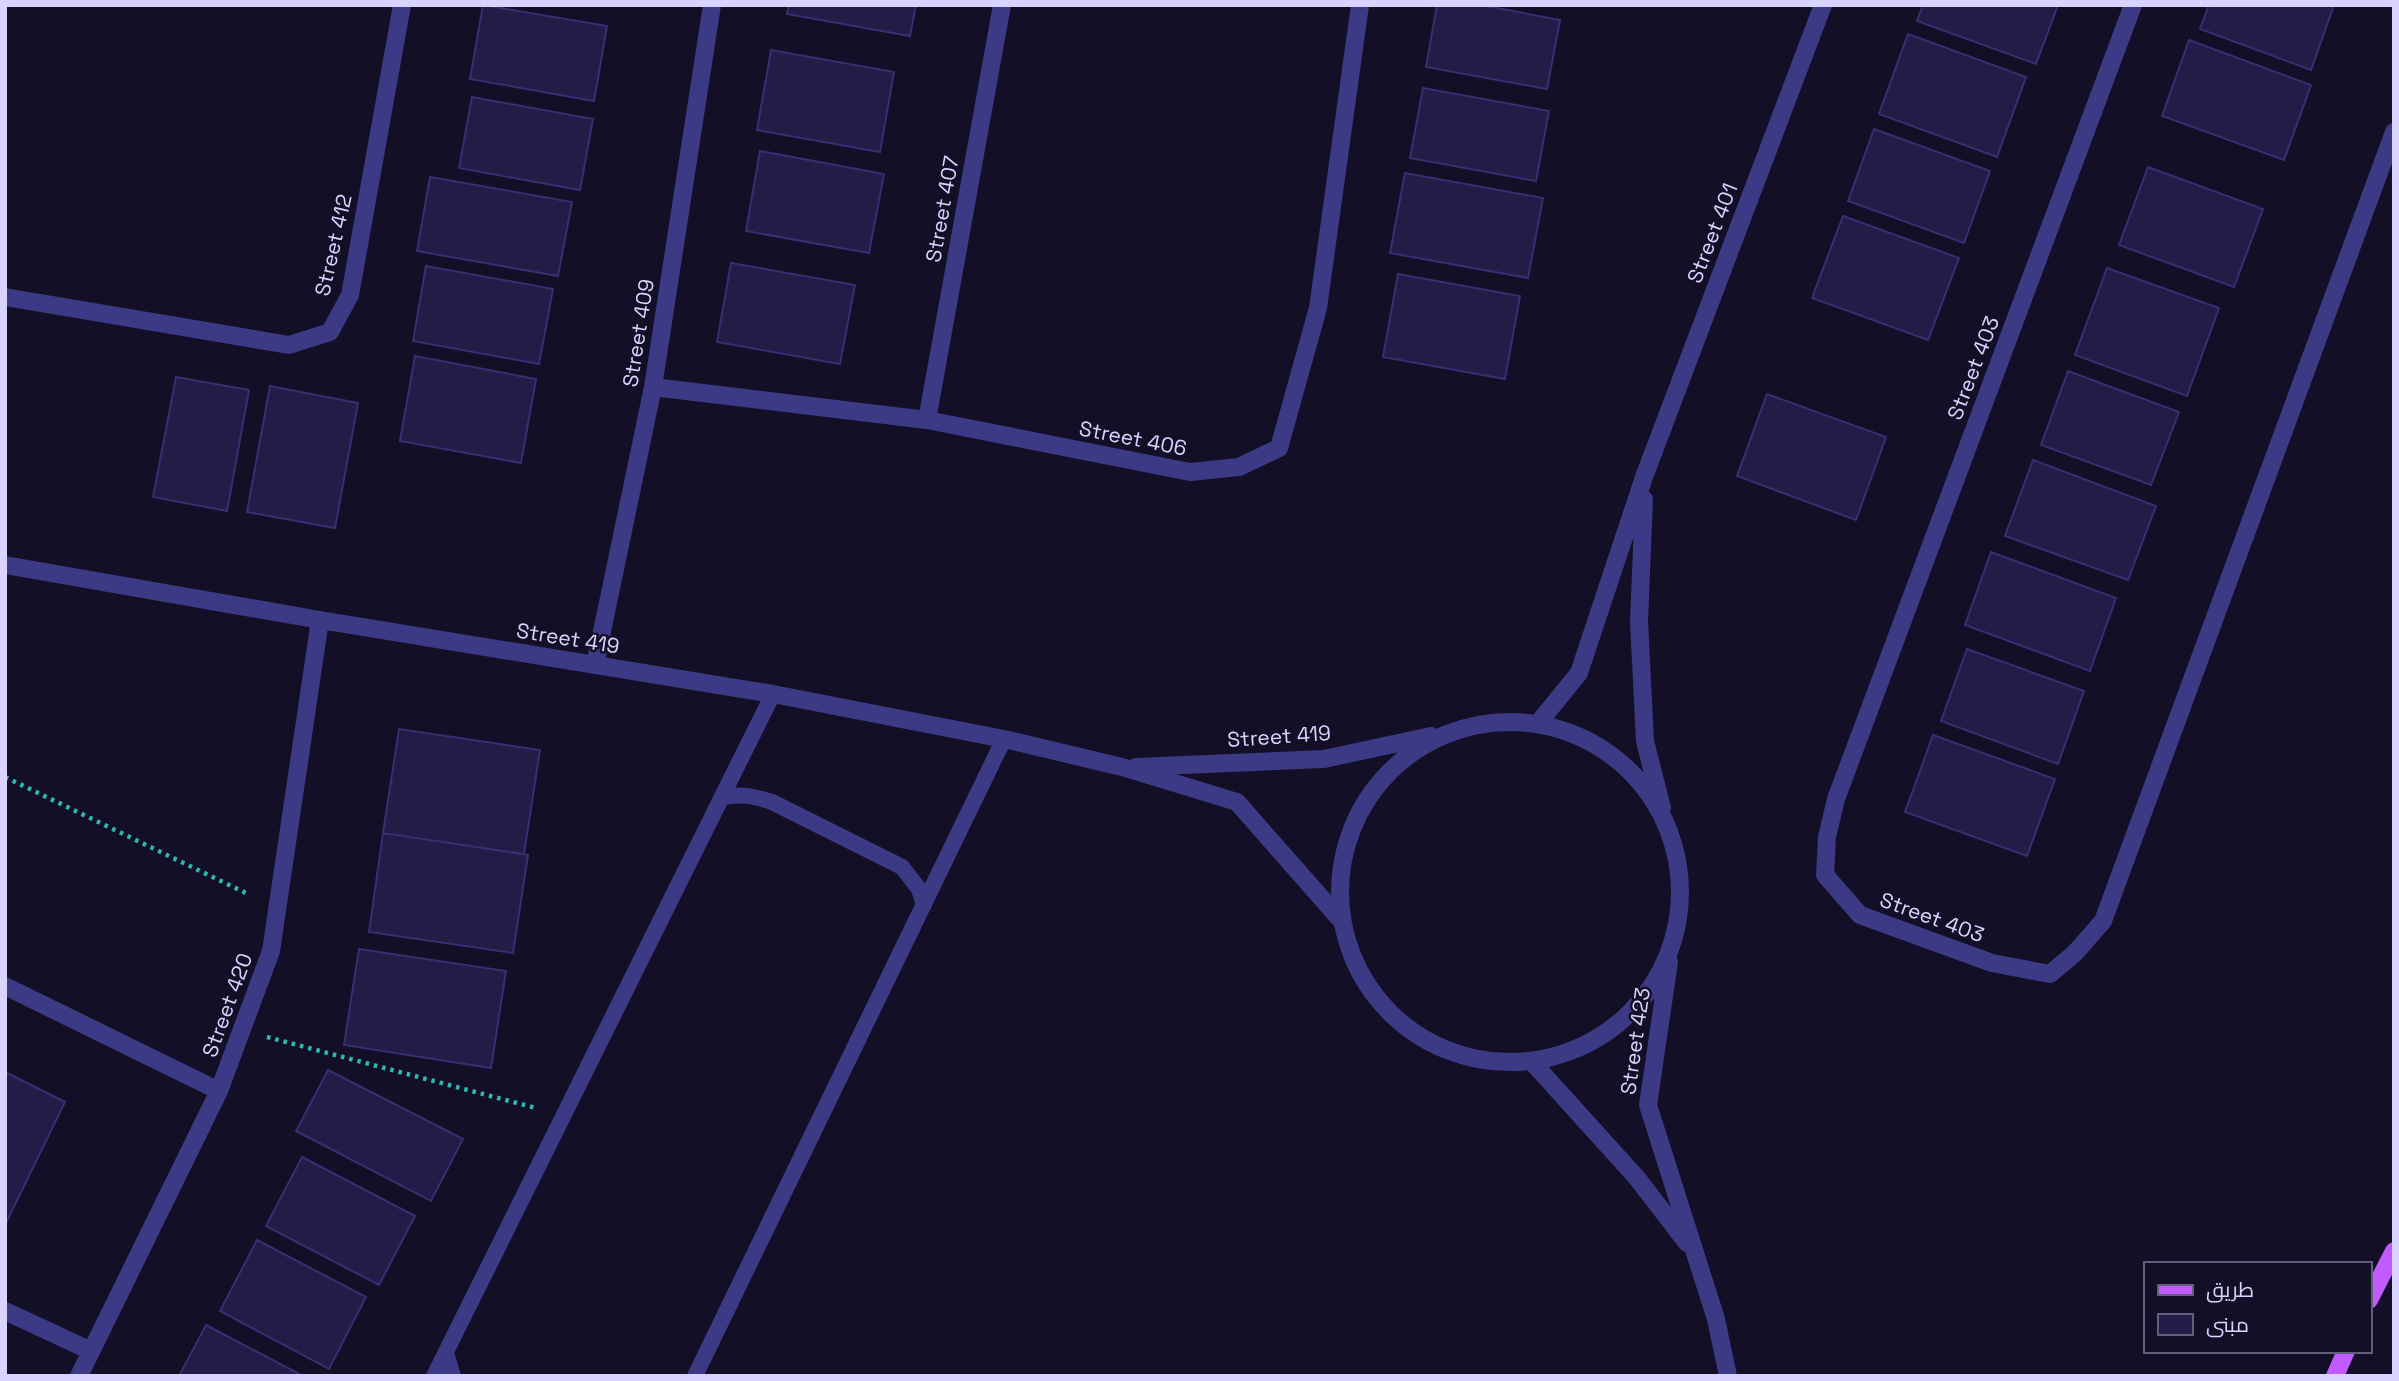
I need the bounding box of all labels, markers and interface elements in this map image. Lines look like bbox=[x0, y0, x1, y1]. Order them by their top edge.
street label: Street 407 bbox=[919, 154, 965, 264]
street label: Street 401 bbox=[1681, 179, 1743, 287]
street label: Street 412 bbox=[308, 191, 358, 299]
street label: Street 409 bbox=[616, 277, 660, 389]
street label: Street 403 bbox=[1941, 312, 2005, 424]
street label: Street 406 bbox=[1077, 414, 1189, 462]
street label: Street 419 bbox=[515, 617, 621, 659]
street label: Street 419 bbox=[1226, 719, 1332, 753]
street label: Street 403 bbox=[1876, 886, 1988, 948]
street label: Street 420 bbox=[196, 949, 258, 1061]
street label: Street 423 bbox=[1614, 986, 1656, 1096]
legend bbox=[2144, 1262, 2371, 1353]
text: طريق bbox=[2206, 1276, 2254, 1303]
text: مبنى bbox=[2206, 1311, 2249, 1338]

